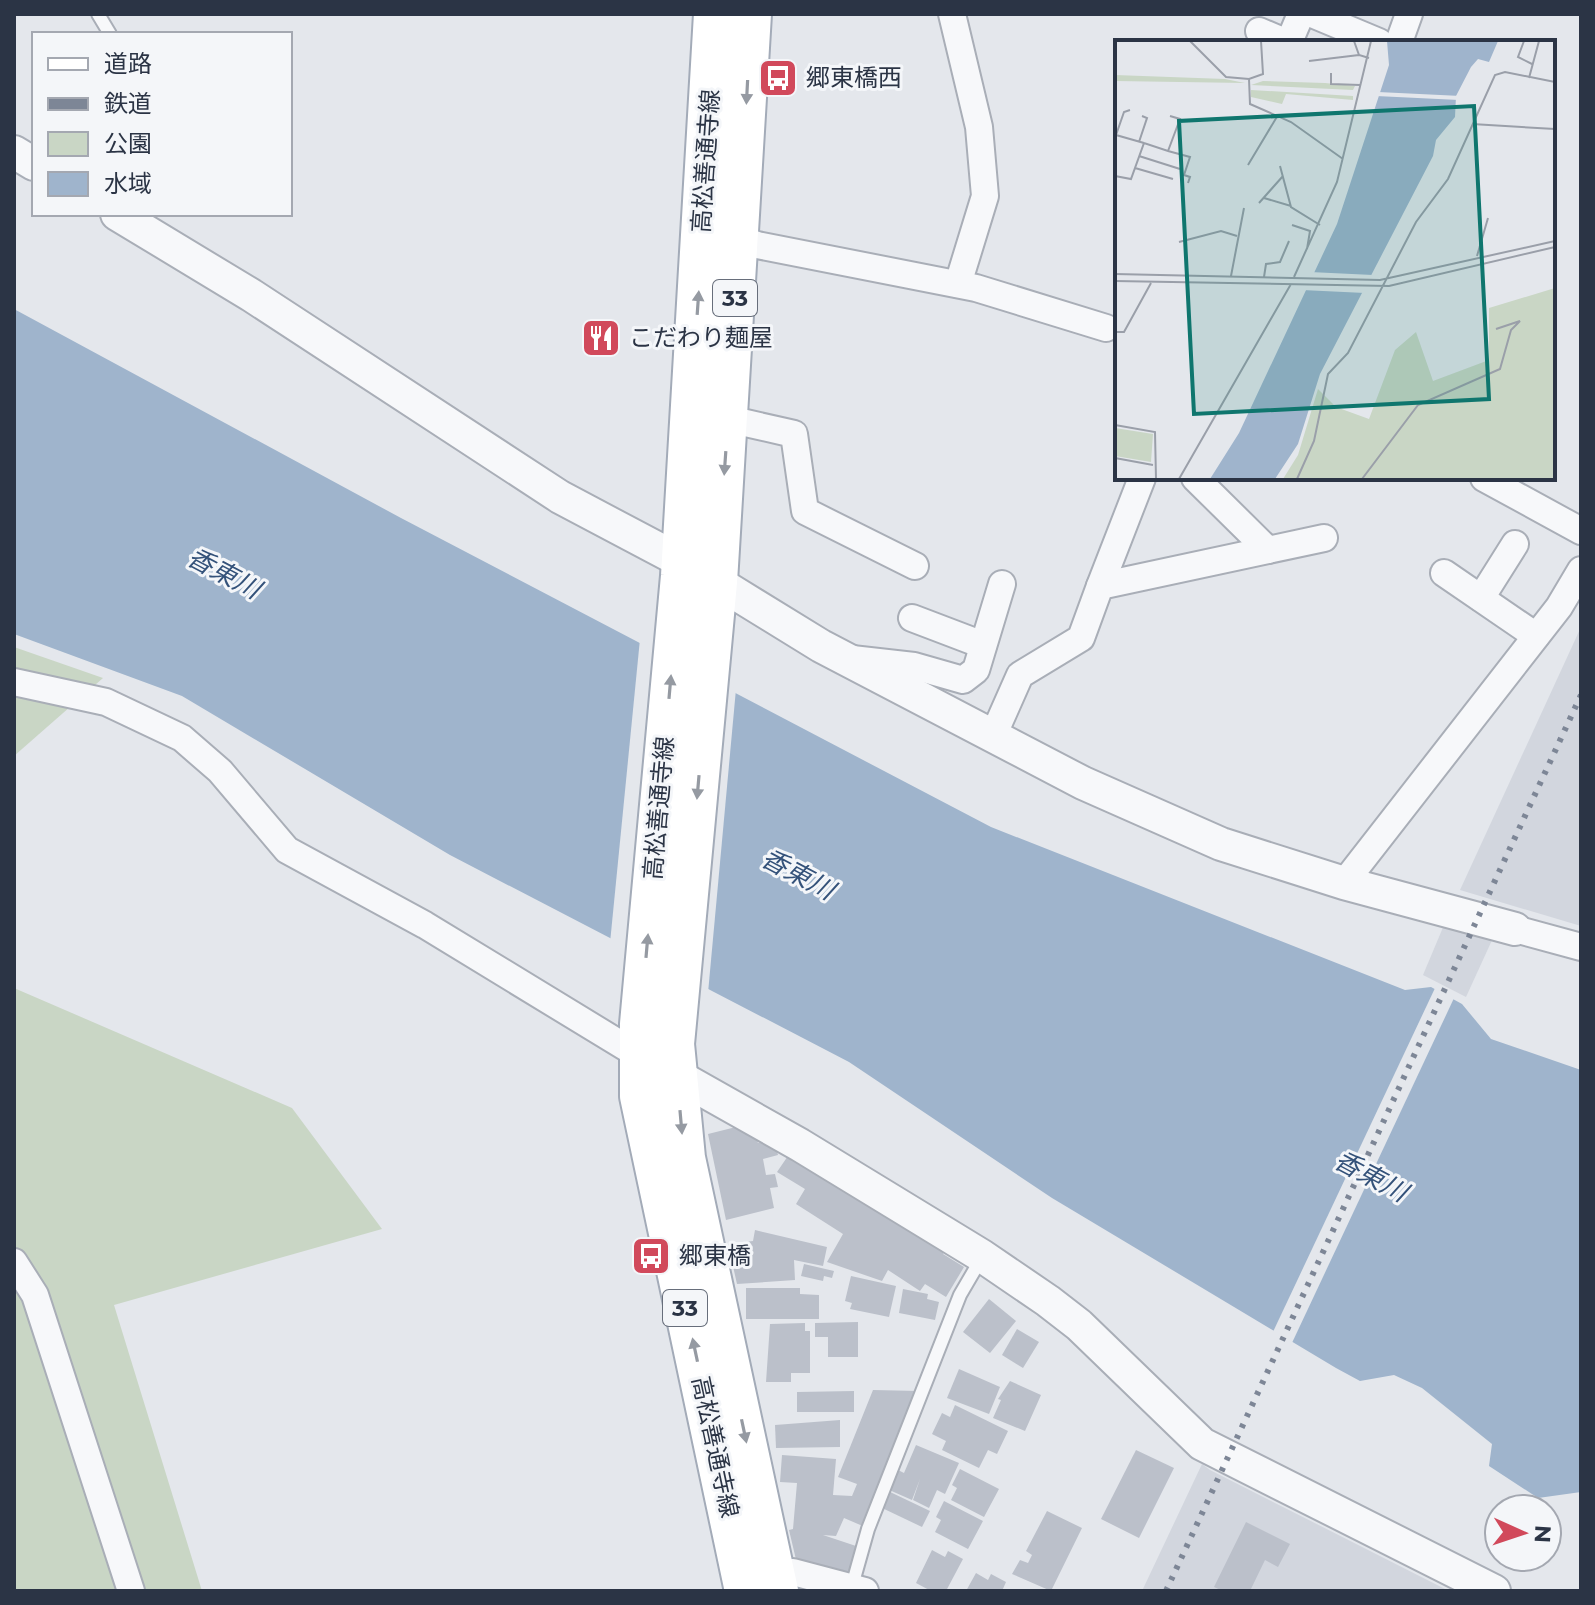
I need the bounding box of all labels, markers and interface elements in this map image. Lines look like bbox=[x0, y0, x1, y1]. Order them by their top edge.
legend bbox=[32, 32, 292, 216]
inset map bbox=[1115, 40, 1555, 480]
text: 道路 bbox=[104, 49, 152, 78]
bus stop icon: 郷東橋西 bbox=[757, 57, 799, 99]
place label: 郷東橋西 bbox=[806, 63, 902, 92]
one-way arrow bbox=[740, 80, 753, 105]
street label: 高松善通寺線 bbox=[686, 88, 725, 234]
text: 鉄道 bbox=[104, 89, 152, 118]
text: 公園 bbox=[104, 129, 152, 158]
text: 水域 bbox=[104, 169, 152, 198]
road number: 33 bbox=[713, 280, 757, 316]
one-way arrow bbox=[691, 290, 704, 315]
restaurant icon: こだわり麺屋 bbox=[580, 317, 622, 359]
place label: こだわり麺屋 bbox=[629, 323, 773, 352]
one-way arrow bbox=[718, 451, 731, 476]
water label: 香東川 bbox=[182, 541, 269, 607]
one-way arrow bbox=[664, 674, 677, 699]
street label: 高松善通寺線 bbox=[638, 735, 679, 881]
one-way arrow bbox=[691, 775, 704, 800]
water label: 香東川 bbox=[756, 842, 843, 908]
one-way arrow bbox=[640, 933, 653, 958]
one-way arrow bbox=[675, 1110, 688, 1135]
water label: 香東川 bbox=[1329, 1144, 1416, 1210]
bus stop icon: 郷東橋 bbox=[630, 1235, 672, 1277]
place label: 郷東橋 bbox=[679, 1241, 751, 1270]
road number: 33 bbox=[663, 1290, 707, 1326]
one-way arrow bbox=[688, 1338, 701, 1363]
street label: 高松善通寺線 bbox=[686, 1373, 745, 1520]
one-way arrow bbox=[738, 1419, 751, 1444]
north arrow bbox=[1483, 1493, 1563, 1573]
text: N bbox=[1529, 1524, 1556, 1544]

